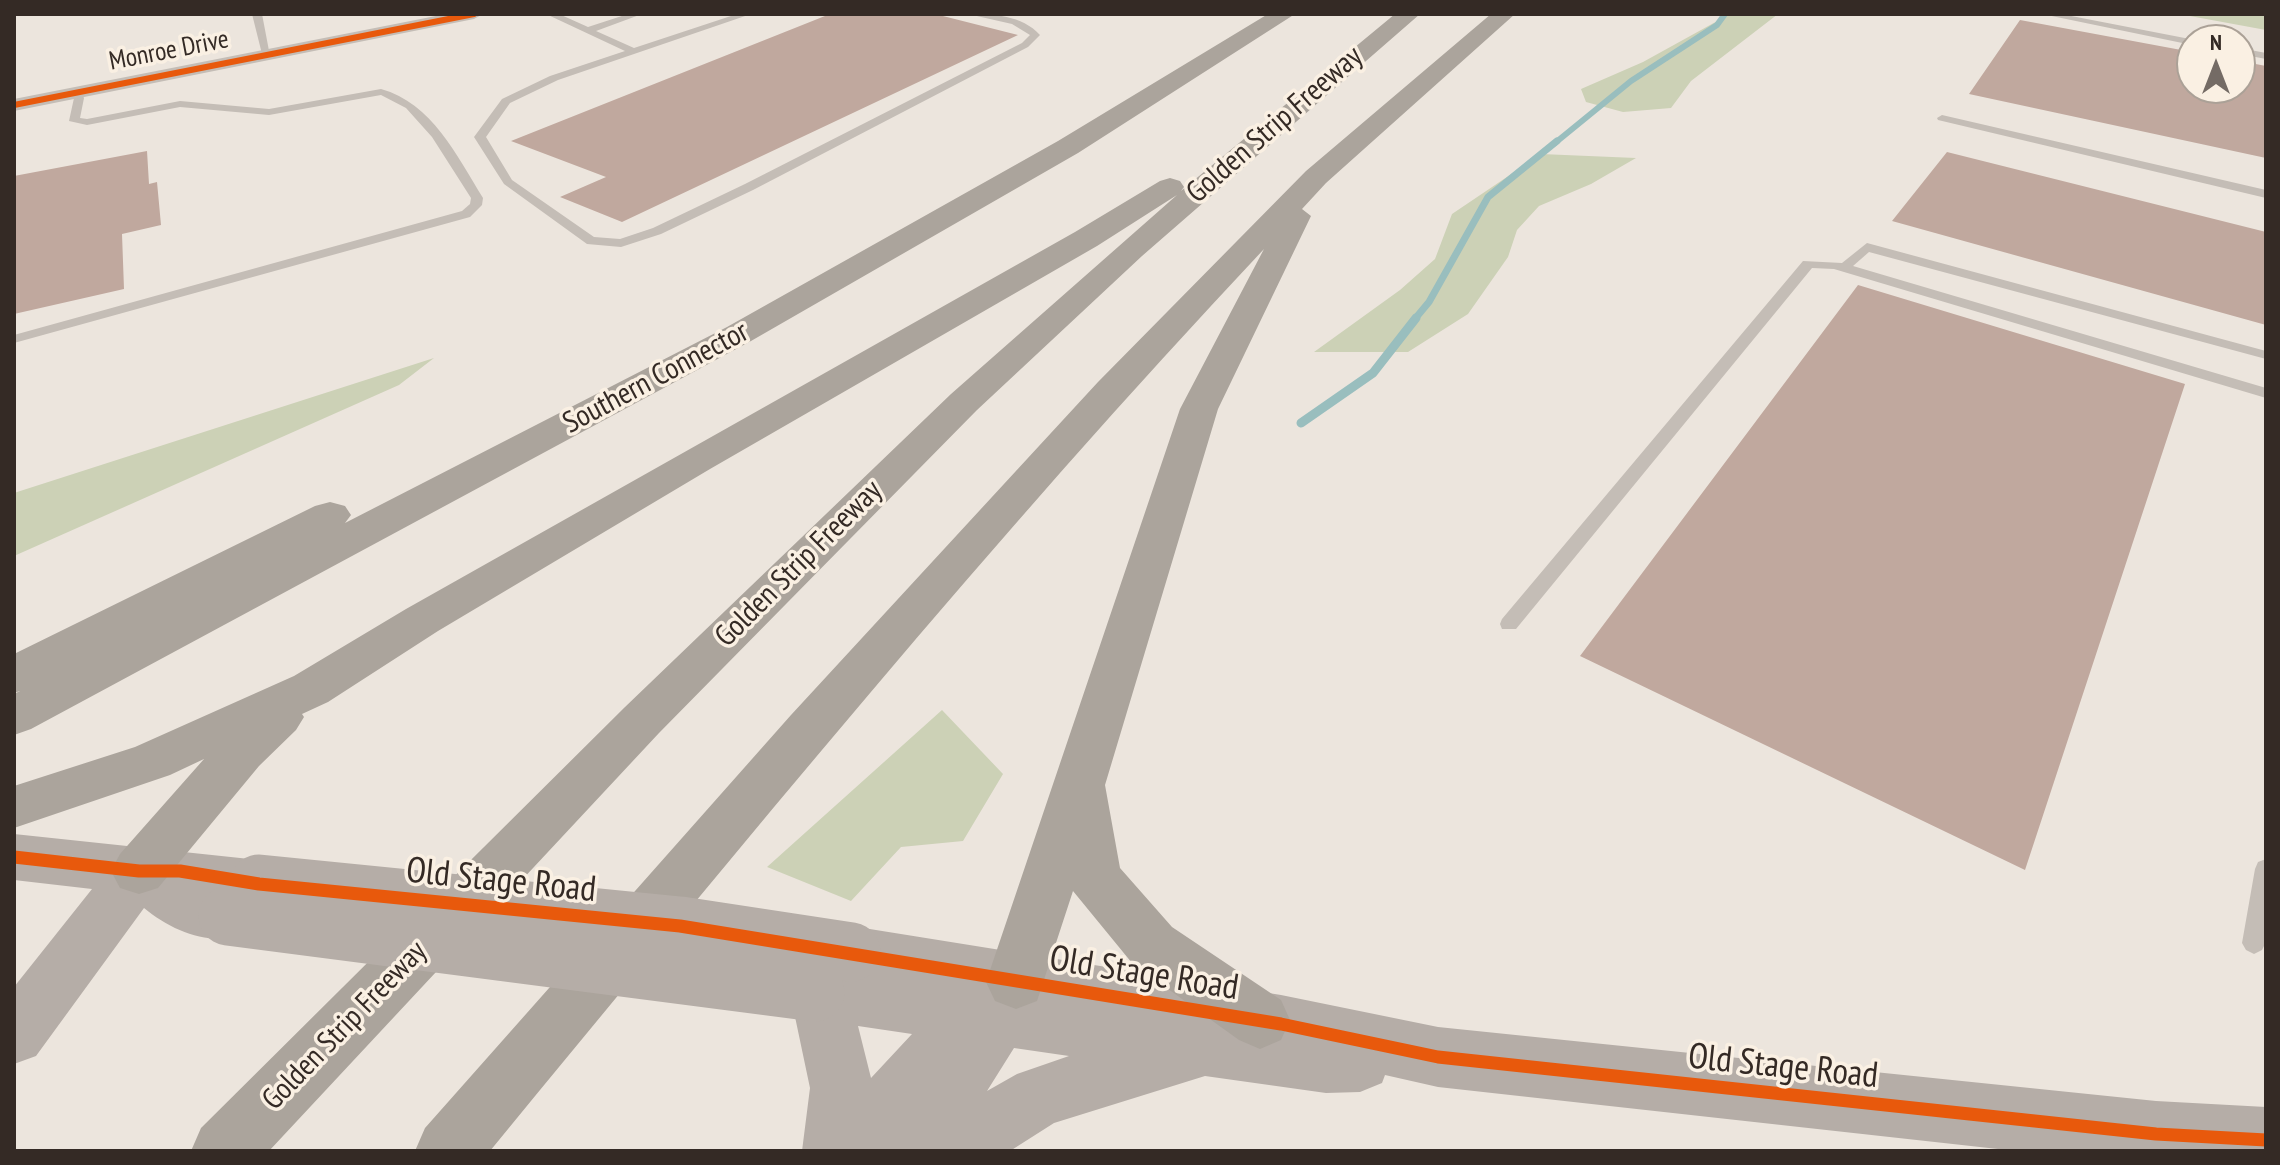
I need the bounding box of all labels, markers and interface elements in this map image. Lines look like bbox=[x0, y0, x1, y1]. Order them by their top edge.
street label: Monroe Drive bbox=[107, 24, 231, 78]
north arrow bbox=[2176, 24, 2256, 104]
text: N bbox=[2210, 28, 2222, 56]
street label: Golden Strip Freeway bbox=[1180, 39, 1370, 211]
street label: Southern Connector bbox=[557, 314, 755, 442]
street label: Golden Strip Freeway bbox=[708, 473, 890, 655]
street label: Old Stage Road bbox=[404, 850, 598, 912]
street label: Golden Strip Freeway bbox=[255, 934, 435, 1118]
street label: Old Stage Road bbox=[1047, 938, 1241, 1010]
street label: Old Stage Road bbox=[1686, 1036, 1880, 1098]

